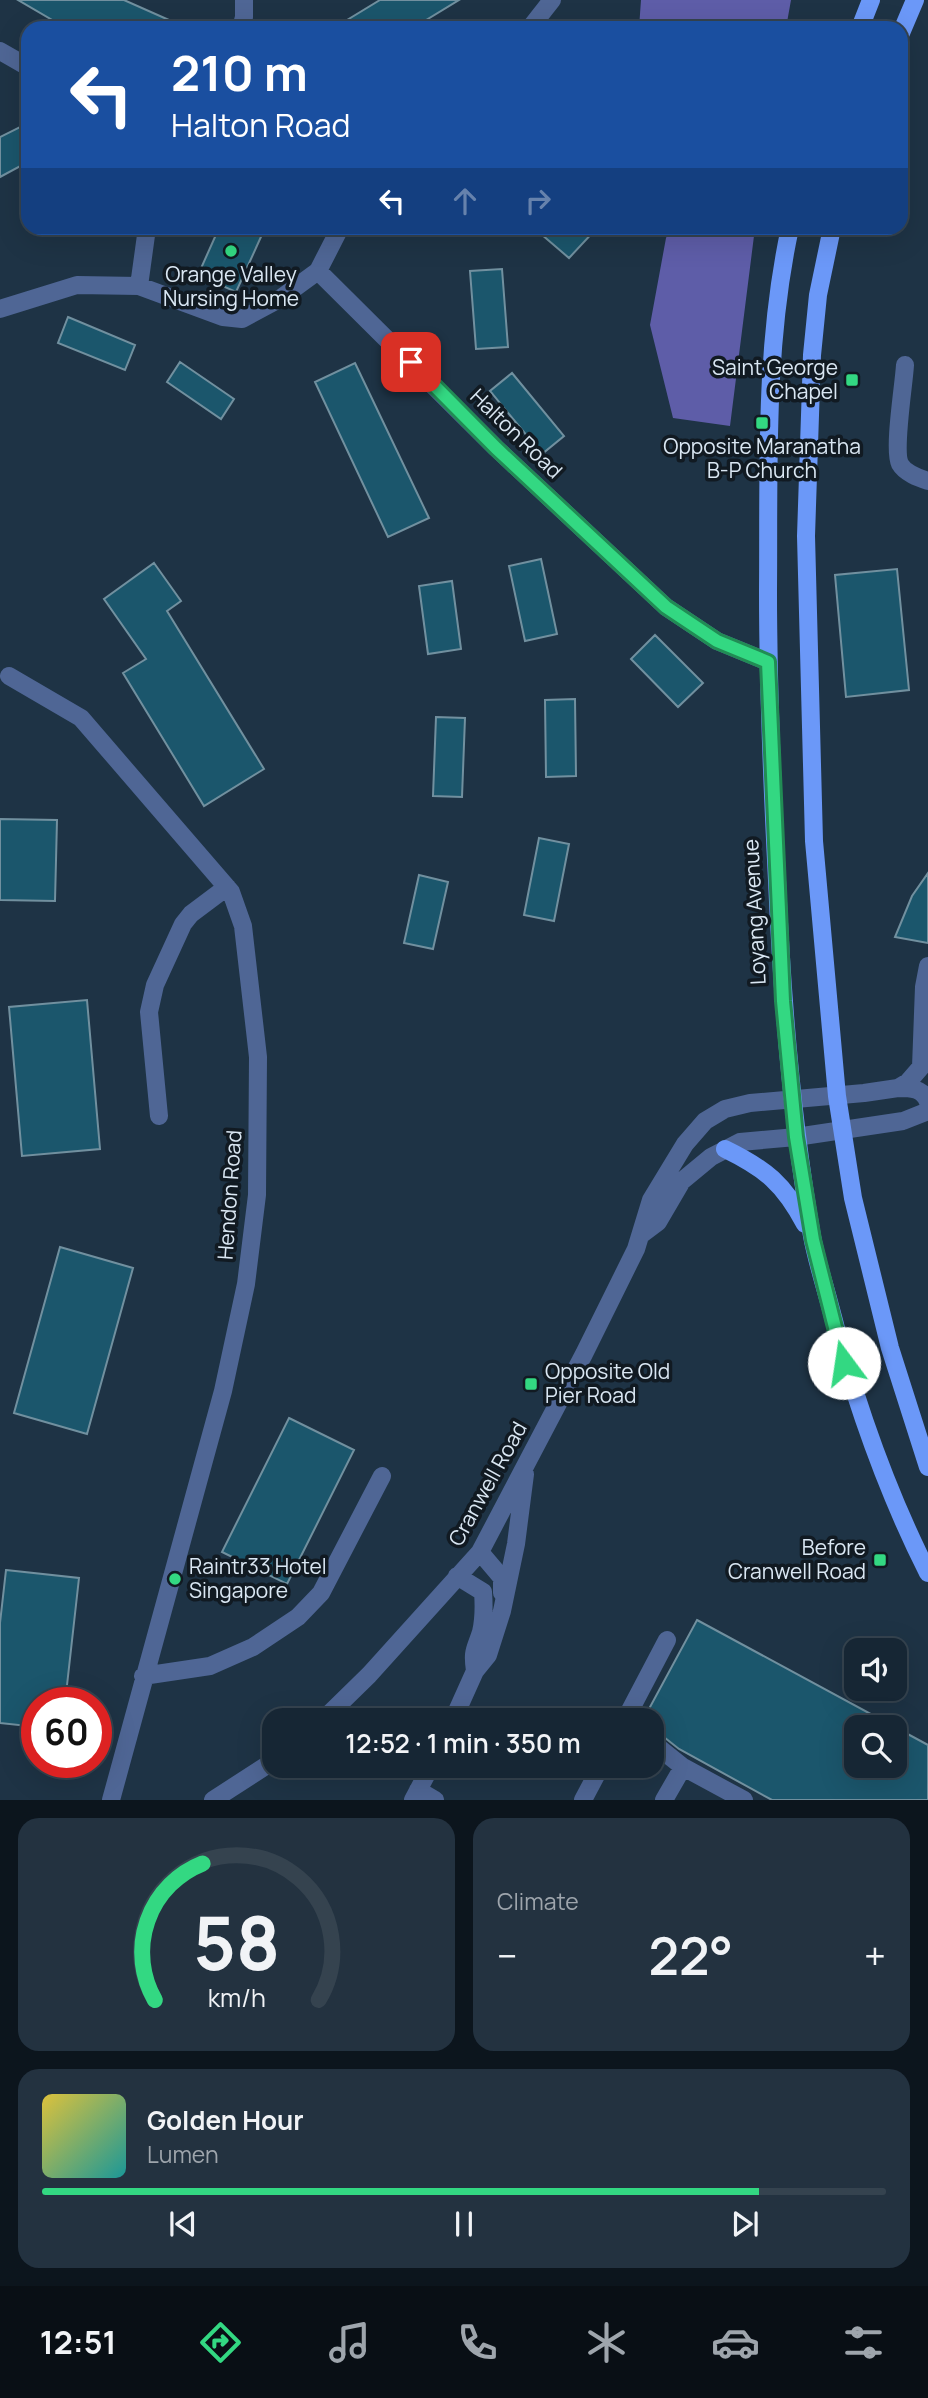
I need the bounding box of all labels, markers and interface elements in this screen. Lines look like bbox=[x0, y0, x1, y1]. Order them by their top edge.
text: 210 m bbox=[171, 39, 308, 106]
icon: left bbox=[56, 49, 147, 140]
text: Halton Road bbox=[171, 103, 351, 147]
icon: left bbox=[373, 182, 411, 220]
icon: ahead bbox=[446, 182, 484, 220]
icon: right bbox=[519, 182, 557, 220]
marker: Orange Valley Nursing Home bbox=[223, 243, 239, 259]
place label: Orange Valley Nursing Home bbox=[163, 260, 299, 312]
pin bbox=[381, 332, 441, 392]
icon: arrive bbox=[392, 343, 430, 381]
place label: Saint George Chapel bbox=[712, 353, 838, 405]
marker: Saint George Chapel bbox=[844, 372, 860, 388]
street label: Halton Road bbox=[465, 382, 569, 484]
marker: Opposite Maranatha B-P Church bbox=[754, 415, 770, 431]
place label: Opposite Maranatha B-P Church bbox=[663, 432, 861, 484]
street label: Loyang Avenue bbox=[736, 838, 772, 986]
street label: Hendon Road bbox=[211, 1129, 248, 1261]
position arrow bbox=[807, 1326, 881, 1400]
place label: Opposite Old Pier Road bbox=[545, 1357, 670, 1409]
marker: Opposite Old Pier Road bbox=[523, 1376, 539, 1392]
street label: Cranwell Road bbox=[441, 1416, 533, 1551]
place label: Before Cranwell Road bbox=[728, 1533, 866, 1585]
place label: Raintr33 Hotel Singapore bbox=[189, 1552, 327, 1604]
marker: Before Cranwell Road bbox=[872, 1552, 888, 1568]
marker: Raintr33 Hotel Singapore bbox=[167, 1571, 183, 1587]
map controls bbox=[844, 1638, 907, 1778]
button: sound bbox=[844, 1638, 907, 1701]
speed limit sign: 60 bbox=[21, 1687, 112, 1778]
button: search bbox=[844, 1715, 907, 1778]
text: 12:52 · 1 min · 350 m bbox=[345, 1725, 581, 1761]
text: Climate bbox=[497, 1885, 579, 1917]
text: 58 bbox=[193, 1893, 280, 1993]
text: 22° bbox=[649, 1920, 733, 1991]
text: − bbox=[497, 1929, 518, 1981]
text: + bbox=[864, 1929, 886, 1981]
text: km/h bbox=[207, 1980, 266, 2015]
text: Golden Hour bbox=[147, 2102, 304, 2138]
text: Lumen bbox=[147, 2138, 219, 2170]
icon: previous bbox=[164, 2205, 202, 2243]
icon: pause bbox=[445, 2205, 483, 2243]
icon: next bbox=[726, 2205, 764, 2243]
icon: directions bbox=[196, 2318, 245, 2367]
icon: music bbox=[325, 2318, 374, 2367]
icon: phone bbox=[453, 2318, 502, 2367]
icon: climate bbox=[582, 2318, 631, 2367]
icon: car bbox=[711, 2318, 760, 2367]
icon: filters bbox=[839, 2318, 888, 2367]
text: 12:51 bbox=[40, 2320, 117, 2364]

